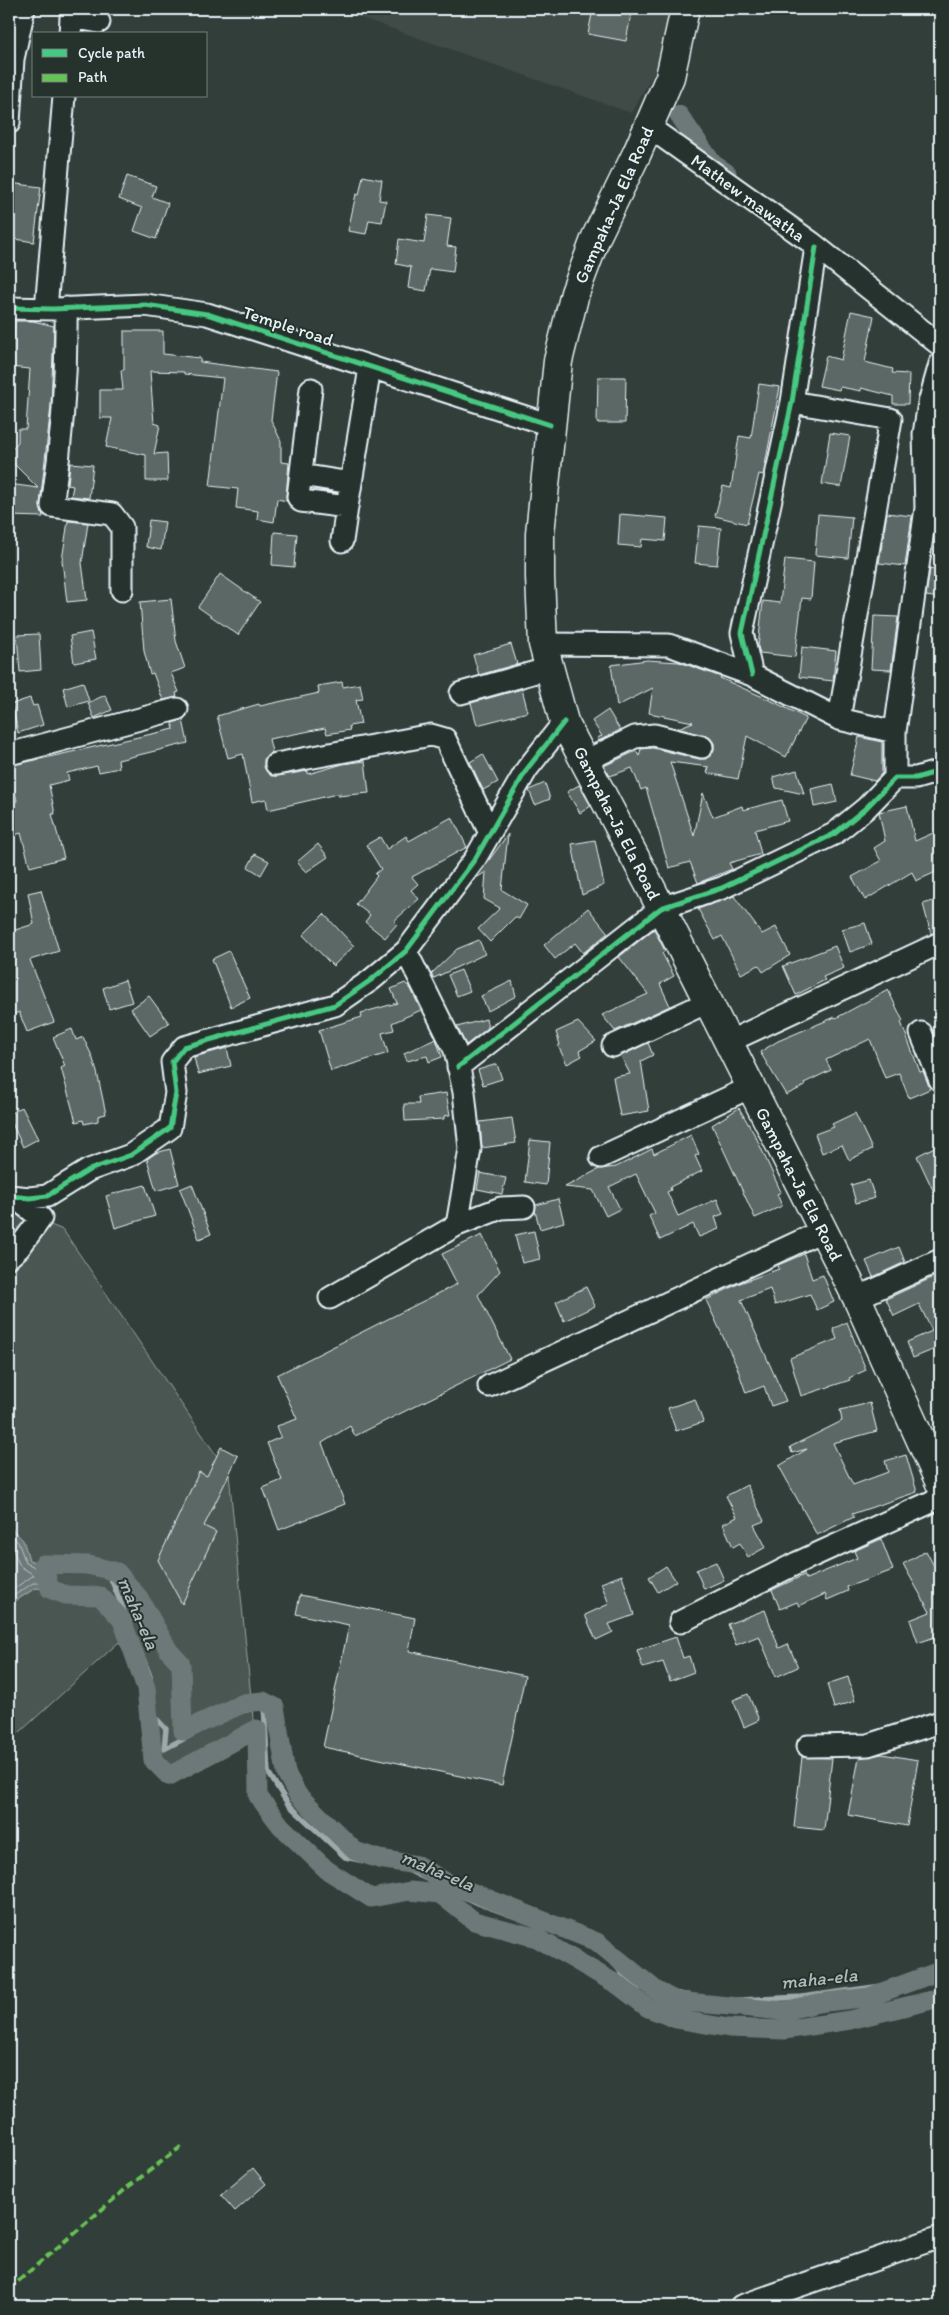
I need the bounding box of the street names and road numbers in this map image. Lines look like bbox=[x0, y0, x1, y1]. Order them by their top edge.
street label: Gampaha-Ja Ela Road bbox=[569, 123, 659, 287]
street label: Mathew mawatha bbox=[687, 149, 809, 247]
street label: Temple road bbox=[240, 301, 336, 351]
street label: Gampaha-Ja Ela Road bbox=[569, 742, 665, 904]
street label: Gampaha-Ja Ela Road bbox=[751, 1103, 847, 1265]

